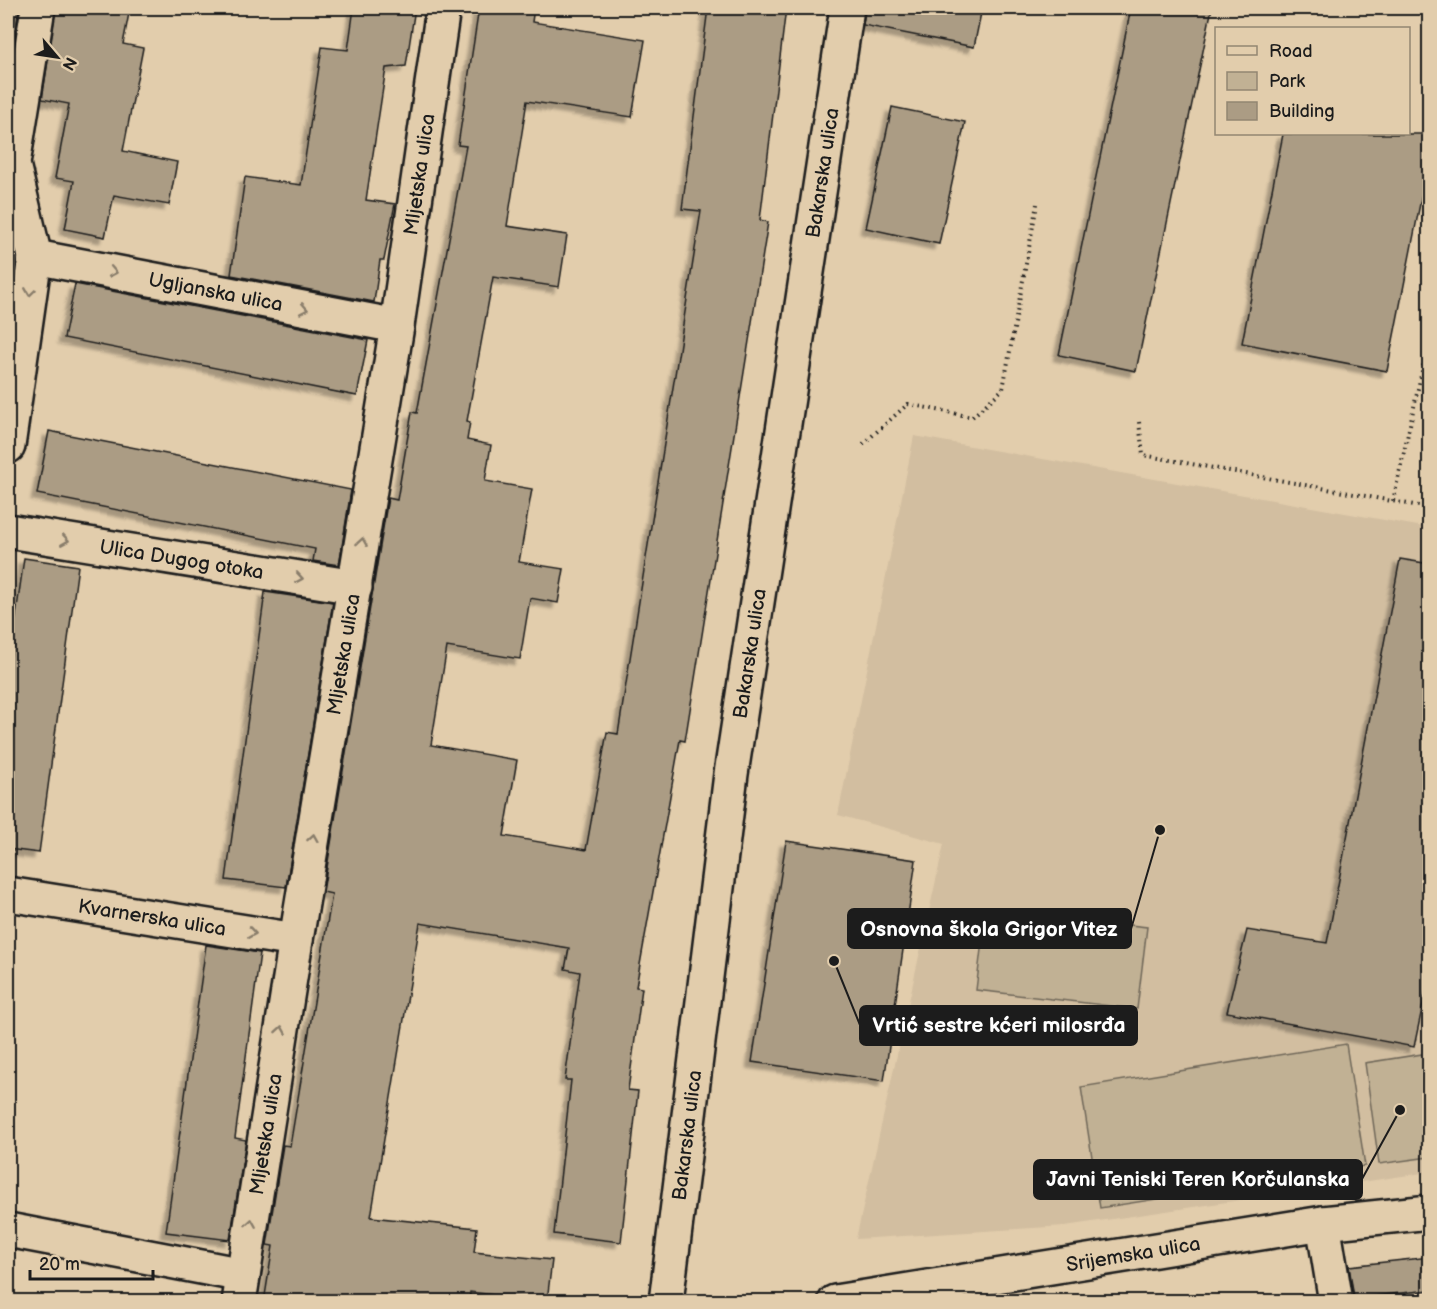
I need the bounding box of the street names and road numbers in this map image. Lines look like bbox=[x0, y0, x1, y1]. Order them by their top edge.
street label: Bakarska ulica bbox=[801, 106, 845, 240]
street label: Mljetska ulica bbox=[399, 112, 441, 237]
street label: Ugljanska ulica bbox=[146, 268, 285, 317]
street label: Ulica Dugog otoka bbox=[98, 535, 265, 585]
street label: Bakarska ulica bbox=[729, 587, 772, 720]
street label: Mljetska ulica bbox=[322, 592, 366, 717]
street label: Kvarnerska ulica bbox=[76, 894, 228, 942]
street label: Bakarska ulica bbox=[668, 1069, 707, 1202]
street label: Mljetska ulica bbox=[245, 1072, 288, 1197]
street label: Srijemska ulica bbox=[1064, 1232, 1202, 1277]

